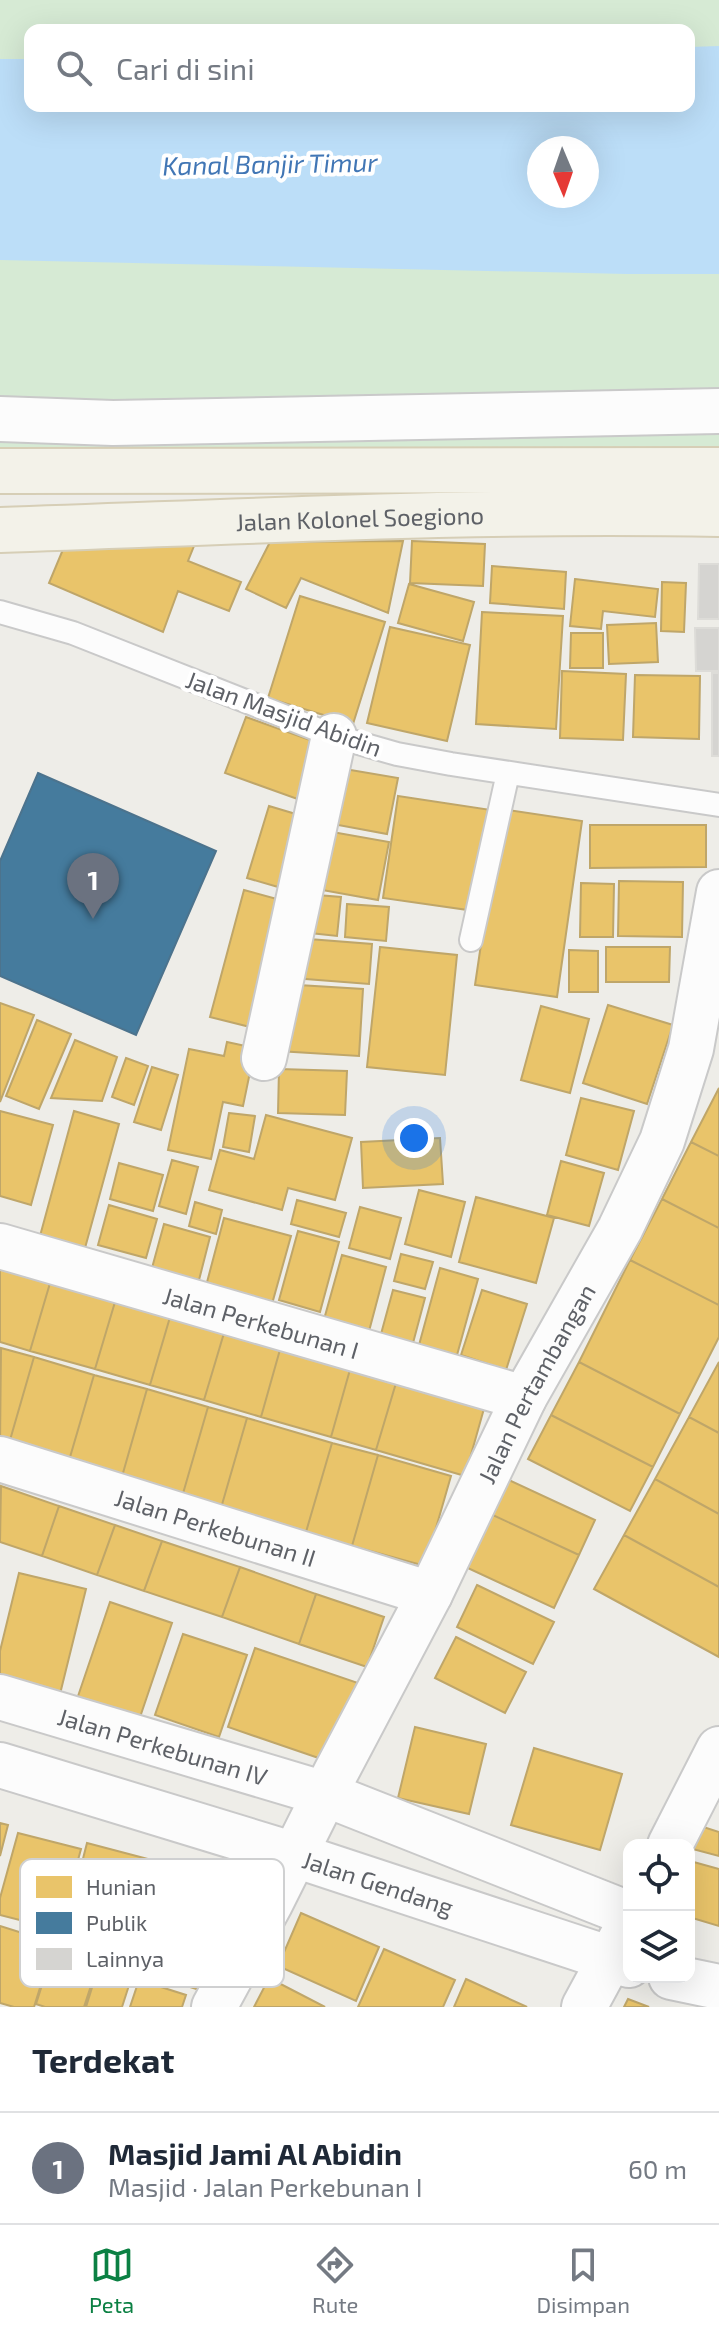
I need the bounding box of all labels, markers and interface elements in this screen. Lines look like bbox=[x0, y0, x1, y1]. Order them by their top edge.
search box bbox=[24, 24, 695, 112]
icon: search bbox=[52, 46, 96, 90]
text: Cari di sini bbox=[116, 50, 255, 86]
north arrow bbox=[527, 136, 599, 208]
water label: Kanal Banjir Timur bbox=[162, 146, 379, 180]
street label: Jalan Kolonel Soegiono bbox=[235, 500, 484, 536]
street label: Jalan Masjid Abidin bbox=[182, 664, 386, 762]
pin: 1 bbox=[67, 853, 119, 919]
your location bbox=[394, 1118, 434, 1158]
street label: Jalan Pertambangan bbox=[471, 1278, 601, 1488]
street label: Jalan Perkebunan I bbox=[160, 1280, 362, 1364]
street label: Jalan Perkebunan II bbox=[112, 1482, 320, 1572]
street label: Jalan Perkebunan IV bbox=[55, 1701, 271, 1791]
map controls bbox=[623, 1839, 695, 1983]
button: locate bbox=[623, 1839, 695, 1911]
street label: Jalan Gendang bbox=[299, 1844, 457, 1921]
legend bbox=[20, 1859, 284, 1987]
text: Hunian bbox=[86, 1873, 156, 1899]
text: Publik bbox=[86, 1909, 147, 1935]
button: layers bbox=[623, 1911, 695, 1983]
text: Lainnya bbox=[86, 1945, 164, 1971]
text: Terdekat bbox=[32, 2039, 174, 2080]
text: Masjid Jami Al Abidin bbox=[108, 2135, 402, 2171]
text: 1 bbox=[52, 2153, 64, 2184]
text: 60 m bbox=[628, 2153, 687, 2184]
text: Masjid · Jalan Perkebunan I bbox=[108, 2171, 422, 2202]
tab: Peta bbox=[89, 2243, 134, 2317]
tab: Rute bbox=[312, 2243, 358, 2317]
tab: Disimpan bbox=[536, 2243, 630, 2317]

